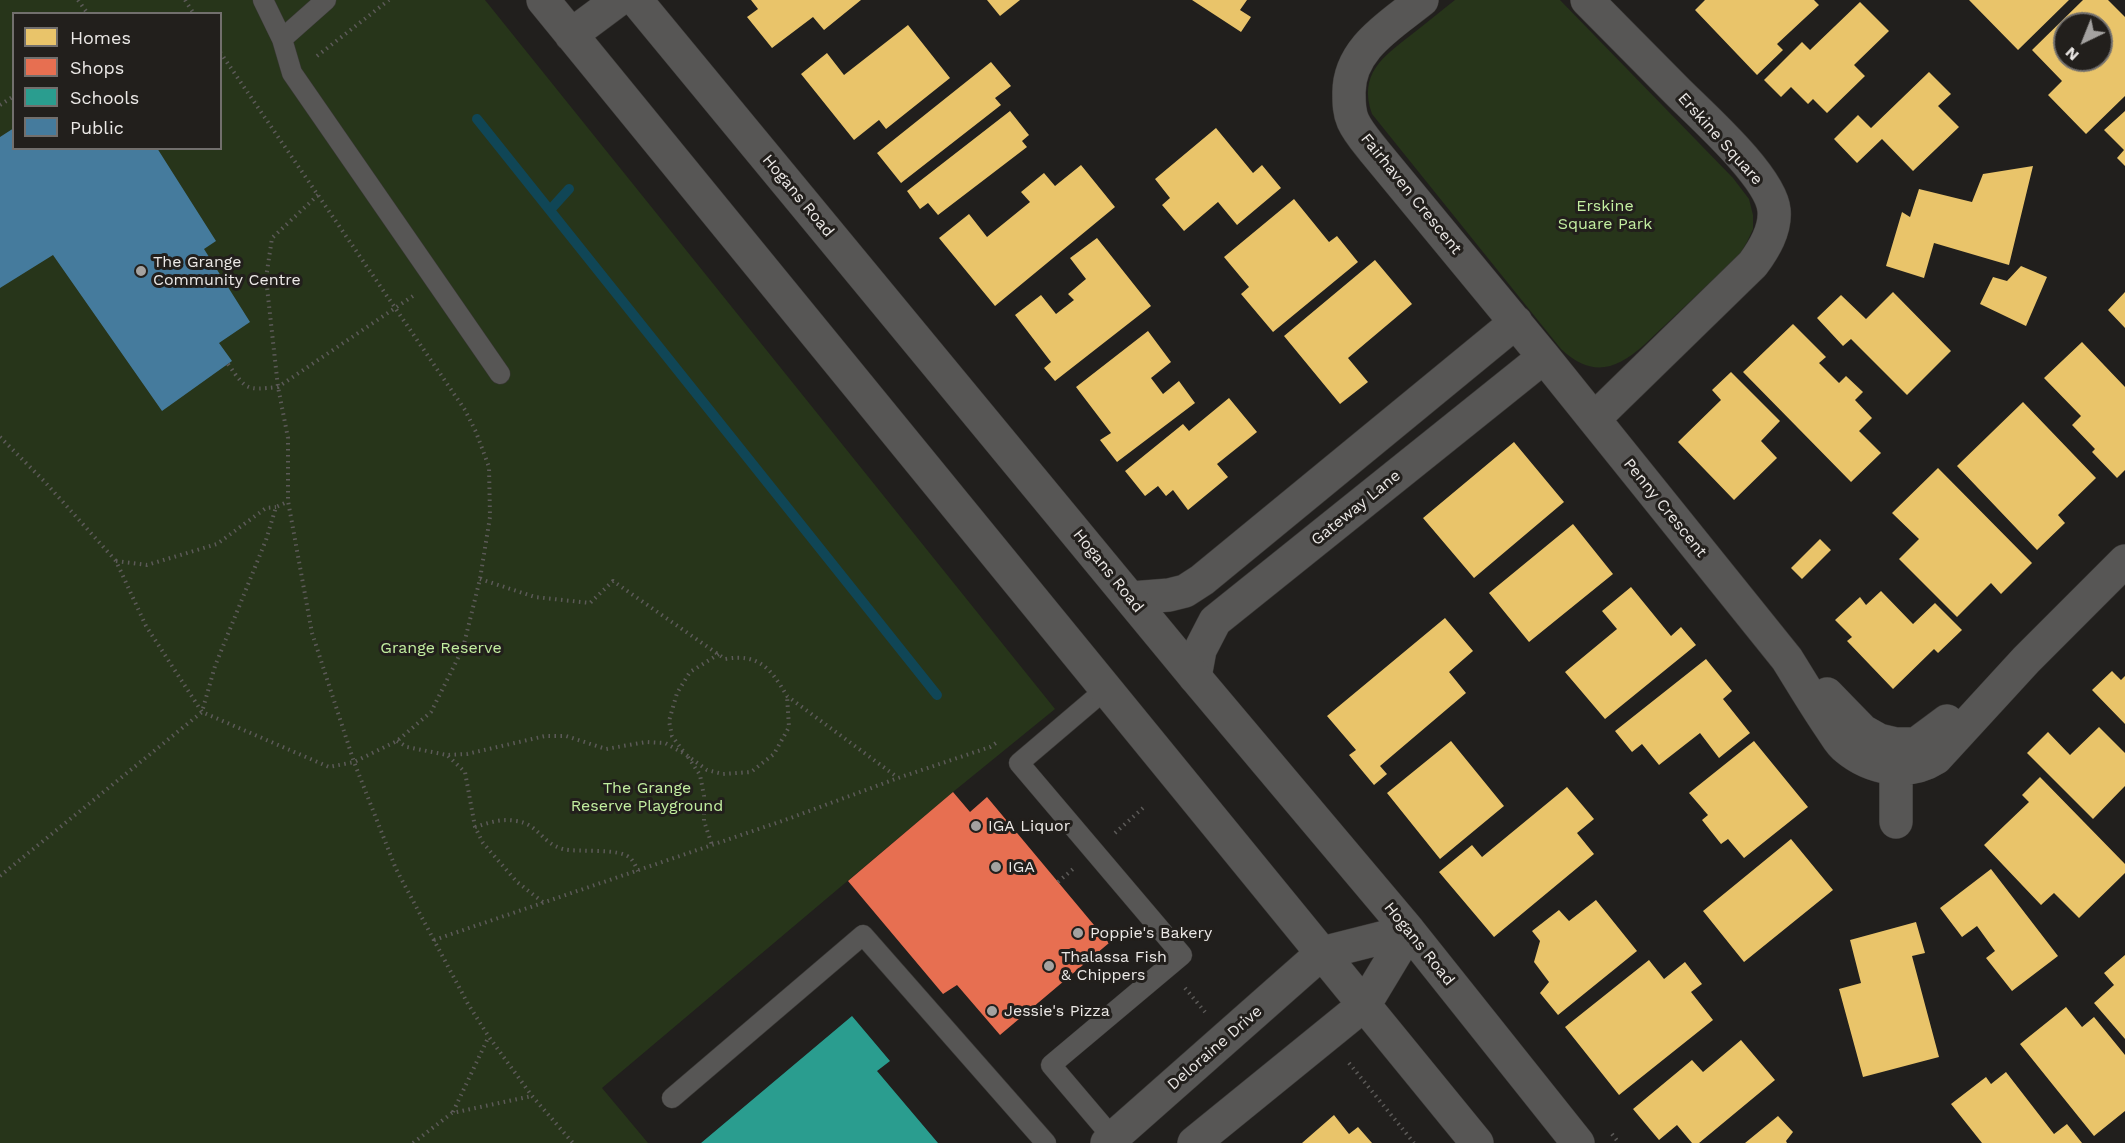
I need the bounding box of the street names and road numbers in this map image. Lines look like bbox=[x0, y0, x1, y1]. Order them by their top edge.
street label: Erskine Square bbox=[1674, 89, 1766, 189]
street label: Fairhaven Crescent bbox=[1356, 130, 1466, 258]
street label: Hogans Road bbox=[758, 151, 838, 241]
street label: Penny Crescent bbox=[1619, 455, 1711, 561]
street label: Gateway Lane bbox=[1307, 466, 1405, 550]
street label: Hogans Road bbox=[1069, 525, 1147, 617]
street label: Hogans Road bbox=[1380, 898, 1458, 990]
street label: Deloraine Drive bbox=[1164, 1002, 1266, 1094]

